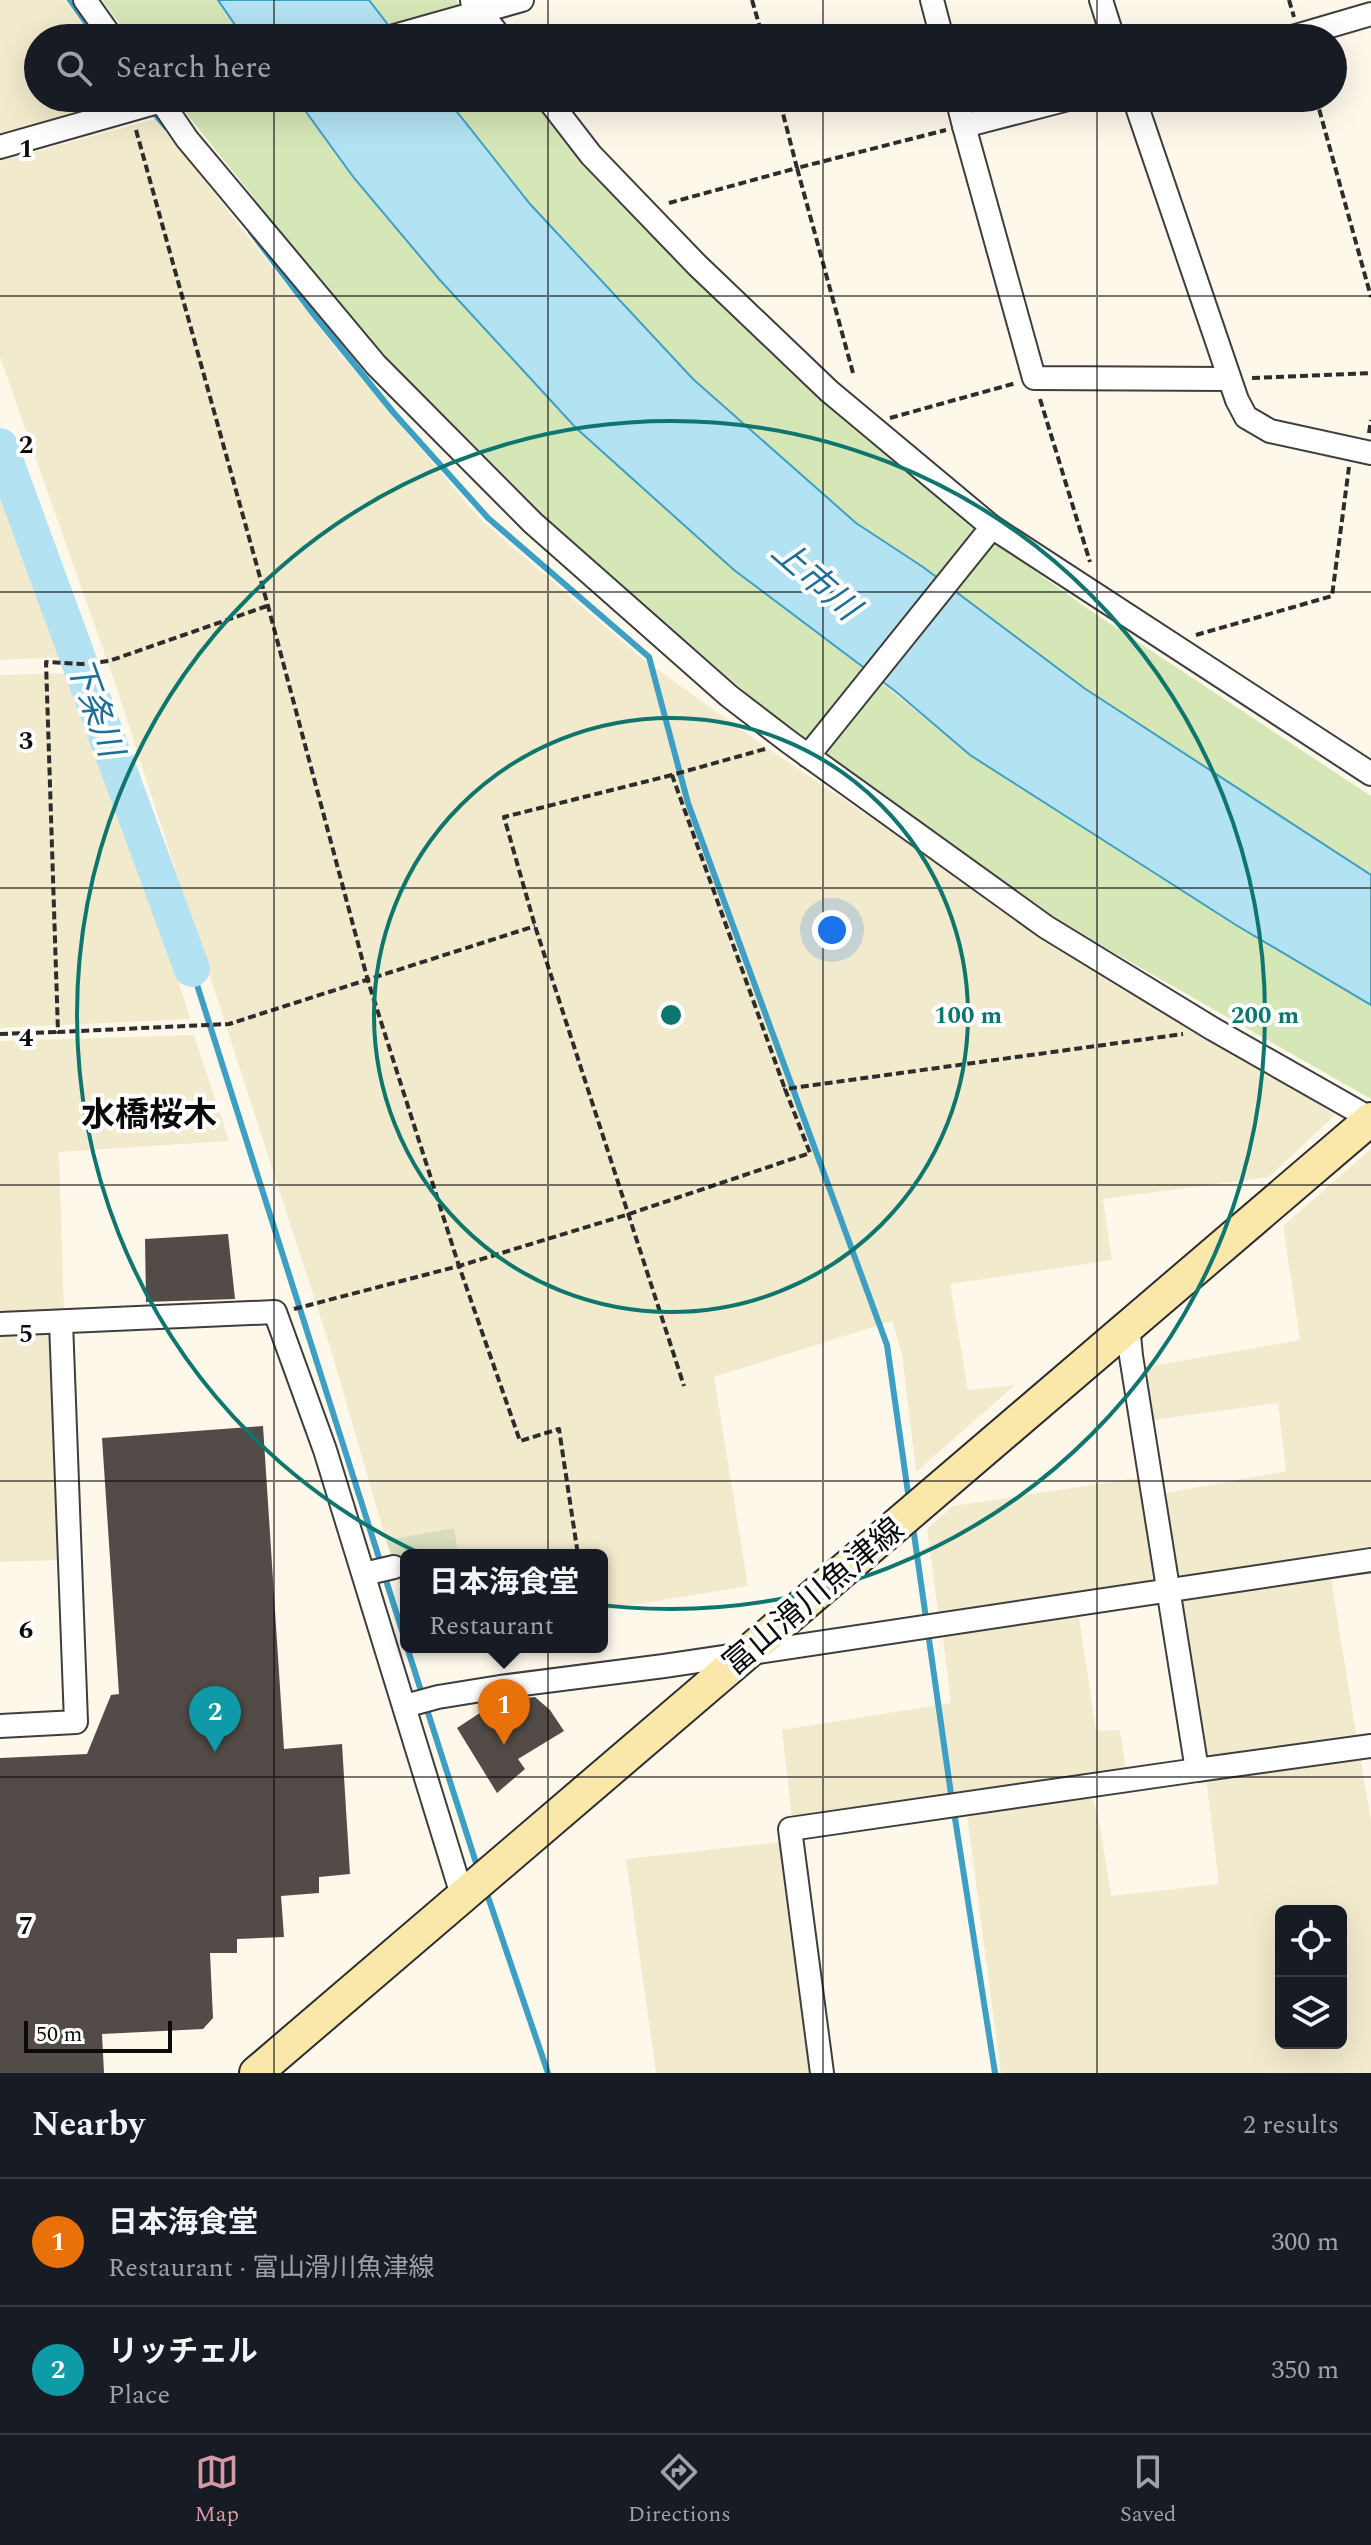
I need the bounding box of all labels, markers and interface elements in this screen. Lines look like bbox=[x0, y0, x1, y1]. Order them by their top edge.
search box bbox=[24, 24, 1347, 112]
text: Search here bbox=[116, 45, 272, 91]
icon: search bbox=[52, 46, 96, 90]
text: 1 bbox=[19, 129, 33, 169]
text: 2 bbox=[19, 425, 33, 465]
water label: 上市川 bbox=[759, 527, 872, 636]
water label: 下条川 bbox=[52, 651, 137, 767]
text: 3 bbox=[19, 721, 33, 761]
your location bbox=[812, 910, 852, 950]
text: 100 m bbox=[934, 998, 1002, 1034]
text: 200 m bbox=[1231, 998, 1299, 1034]
centre of rings bbox=[657, 1001, 685, 1029]
text: 4 bbox=[19, 1018, 34, 1058]
district label: 水橋桜木 bbox=[81, 1090, 217, 1142]
text: 5 bbox=[19, 1314, 33, 1354]
street label: 富山滑川魚津線 bbox=[712, 1506, 916, 1688]
popup bbox=[400, 1549, 608, 1653]
text: 日本海食堂 bbox=[429, 1560, 579, 1606]
text: Restaurant bbox=[429, 1606, 554, 1646]
text: 6 bbox=[19, 1610, 33, 1650]
pin: 1 bbox=[478, 1679, 530, 1745]
pin: 2 bbox=[189, 1686, 241, 1752]
map controls bbox=[1275, 1905, 1347, 2049]
button: locate bbox=[1275, 1905, 1347, 1977]
text: 7 bbox=[19, 1906, 33, 1946]
button: layers bbox=[1275, 1977, 1347, 2049]
scale bar bbox=[24, 2017, 172, 2053]
text: 50 m bbox=[36, 2018, 82, 2051]
text: Nearby bbox=[32, 2099, 145, 2151]
text: 2 results bbox=[1243, 2105, 1339, 2145]
text: 日本海食堂 bbox=[108, 2200, 258, 2246]
text: 1 bbox=[51, 2222, 65, 2262]
text: 300 m bbox=[1271, 2222, 1339, 2262]
text: Restaurant · 富山滑川魚津線 bbox=[108, 2248, 434, 2288]
text: リッチェル bbox=[108, 2329, 258, 2375]
text: 2 bbox=[51, 2350, 65, 2390]
text: 350 m bbox=[1271, 2350, 1339, 2390]
text: Place bbox=[108, 2375, 170, 2415]
tab: Map bbox=[195, 2450, 239, 2531]
tab: Directions bbox=[628, 2450, 731, 2531]
tab: Saved bbox=[1120, 2450, 1176, 2531]

